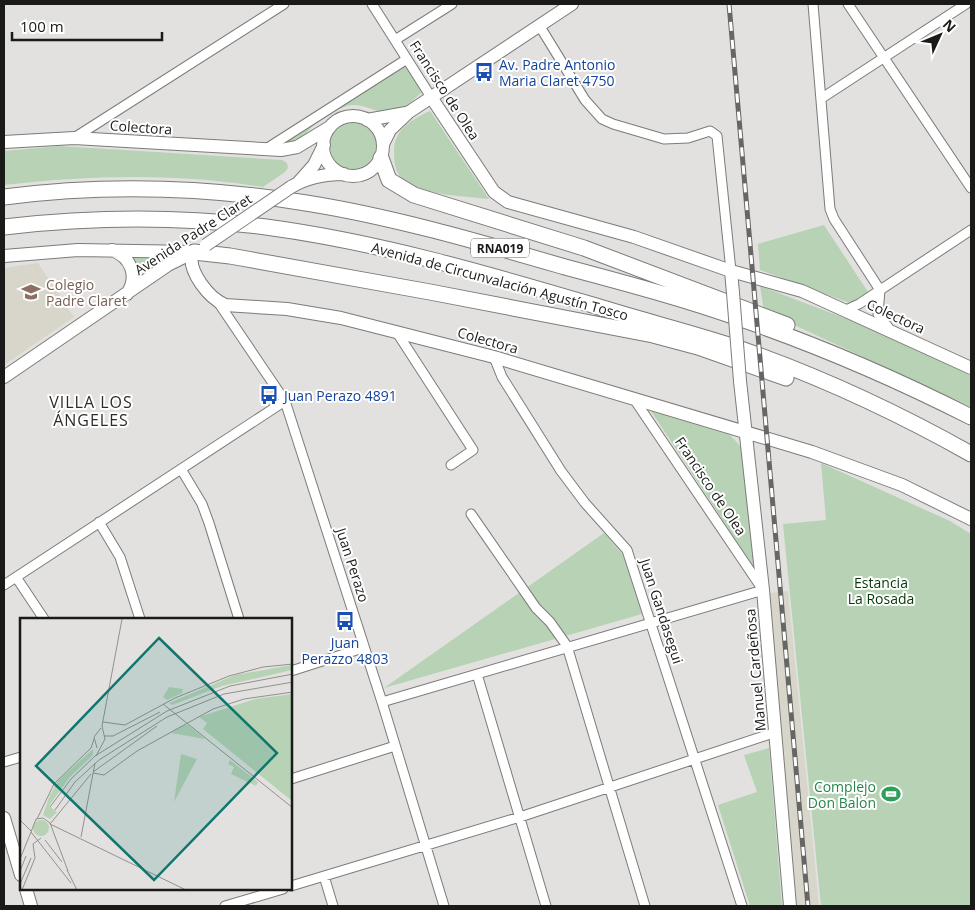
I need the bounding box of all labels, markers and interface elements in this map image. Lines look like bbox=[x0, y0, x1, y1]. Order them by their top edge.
scale bar bbox=[12, 10, 162, 42]
north arrow bbox=[915, 10, 965, 60]
text: N bbox=[939, 15, 961, 36]
text: 100 m bbox=[20, 16, 64, 36]
street label: Francisco de Olea bbox=[406, 37, 484, 143]
place label: Av. Padre Antonio Maria Claret 4750 bbox=[499, 55, 616, 90]
bus stop icon: Av. Padre Antonio Maria Claret 4750 bbox=[473, 61, 495, 83]
street label: Colectora bbox=[109, 115, 173, 139]
street label: Avenida Padre Claret bbox=[131, 189, 255, 279]
street label: Avenida de Circunvalación Agustín Tosco bbox=[369, 238, 631, 324]
road number: RNA019 bbox=[471, 238, 529, 258]
place label: Colegio Padre Claret bbox=[46, 275, 127, 310]
school or university icon: Colegio Padre Claret bbox=[20, 281, 42, 303]
street label: Colectora bbox=[864, 294, 928, 338]
street label: Colectora bbox=[455, 322, 521, 358]
bus stop icon: Juan Perazo 4891 bbox=[258, 384, 280, 406]
place label: Juan Perazo 4891 bbox=[282, 386, 397, 405]
district label: VILLA LOS ÁNGELES bbox=[49, 391, 133, 431]
street label: Francisco de Olea bbox=[671, 433, 751, 539]
street label: Juan Perazo bbox=[331, 523, 374, 605]
street label: Juan Gandasegui bbox=[635, 554, 688, 666]
park label: Estancia La Rosada bbox=[848, 573, 914, 608]
street label: Manuel Cardeñosa bbox=[740, 608, 770, 732]
bus stop icon: Juan Perazzo 4803 bbox=[334, 610, 356, 632]
inset map bbox=[20, 618, 292, 890]
place label: Juan Perazzo 4803 bbox=[302, 633, 389, 668]
place label: Complejo Don Balon bbox=[808, 777, 876, 812]
sports icon: Complejo Don Balon bbox=[880, 783, 902, 805]

